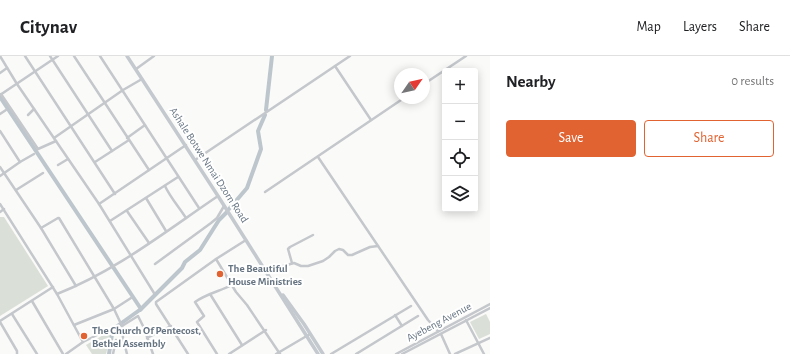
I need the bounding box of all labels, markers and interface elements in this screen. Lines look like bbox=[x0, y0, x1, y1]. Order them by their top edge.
text: Citynav bbox=[20, 18, 77, 37]
text: Map bbox=[636, 20, 661, 34]
text: Layers bbox=[683, 20, 717, 34]
text: Share bbox=[739, 20, 770, 34]
north arrow bbox=[394, 68, 430, 104]
map controls bbox=[442, 68, 478, 212]
button: + bbox=[442, 68, 478, 104]
text: Nearby bbox=[506, 73, 556, 90]
text: 0 results bbox=[731, 75, 774, 88]
button: − bbox=[442, 104, 478, 140]
street label: Ashale Botwe Nmai Dzorn Road bbox=[168, 105, 251, 225]
button: Save bbox=[506, 120, 636, 157]
button: Share bbox=[644, 120, 774, 157]
button: locate bbox=[442, 140, 478, 176]
button: layers bbox=[442, 176, 478, 212]
place label: The Beautiful House Ministries bbox=[228, 263, 302, 287]
marker: The Beautiful House Ministries bbox=[215, 269, 225, 279]
street label: Ayebeng Avenue bbox=[405, 300, 473, 344]
place label: The Church Of Pentecost, Bethel Assembly bbox=[92, 325, 201, 349]
marker: The Church Of Pentecost, Bethel Assembly bbox=[79, 331, 89, 341]

